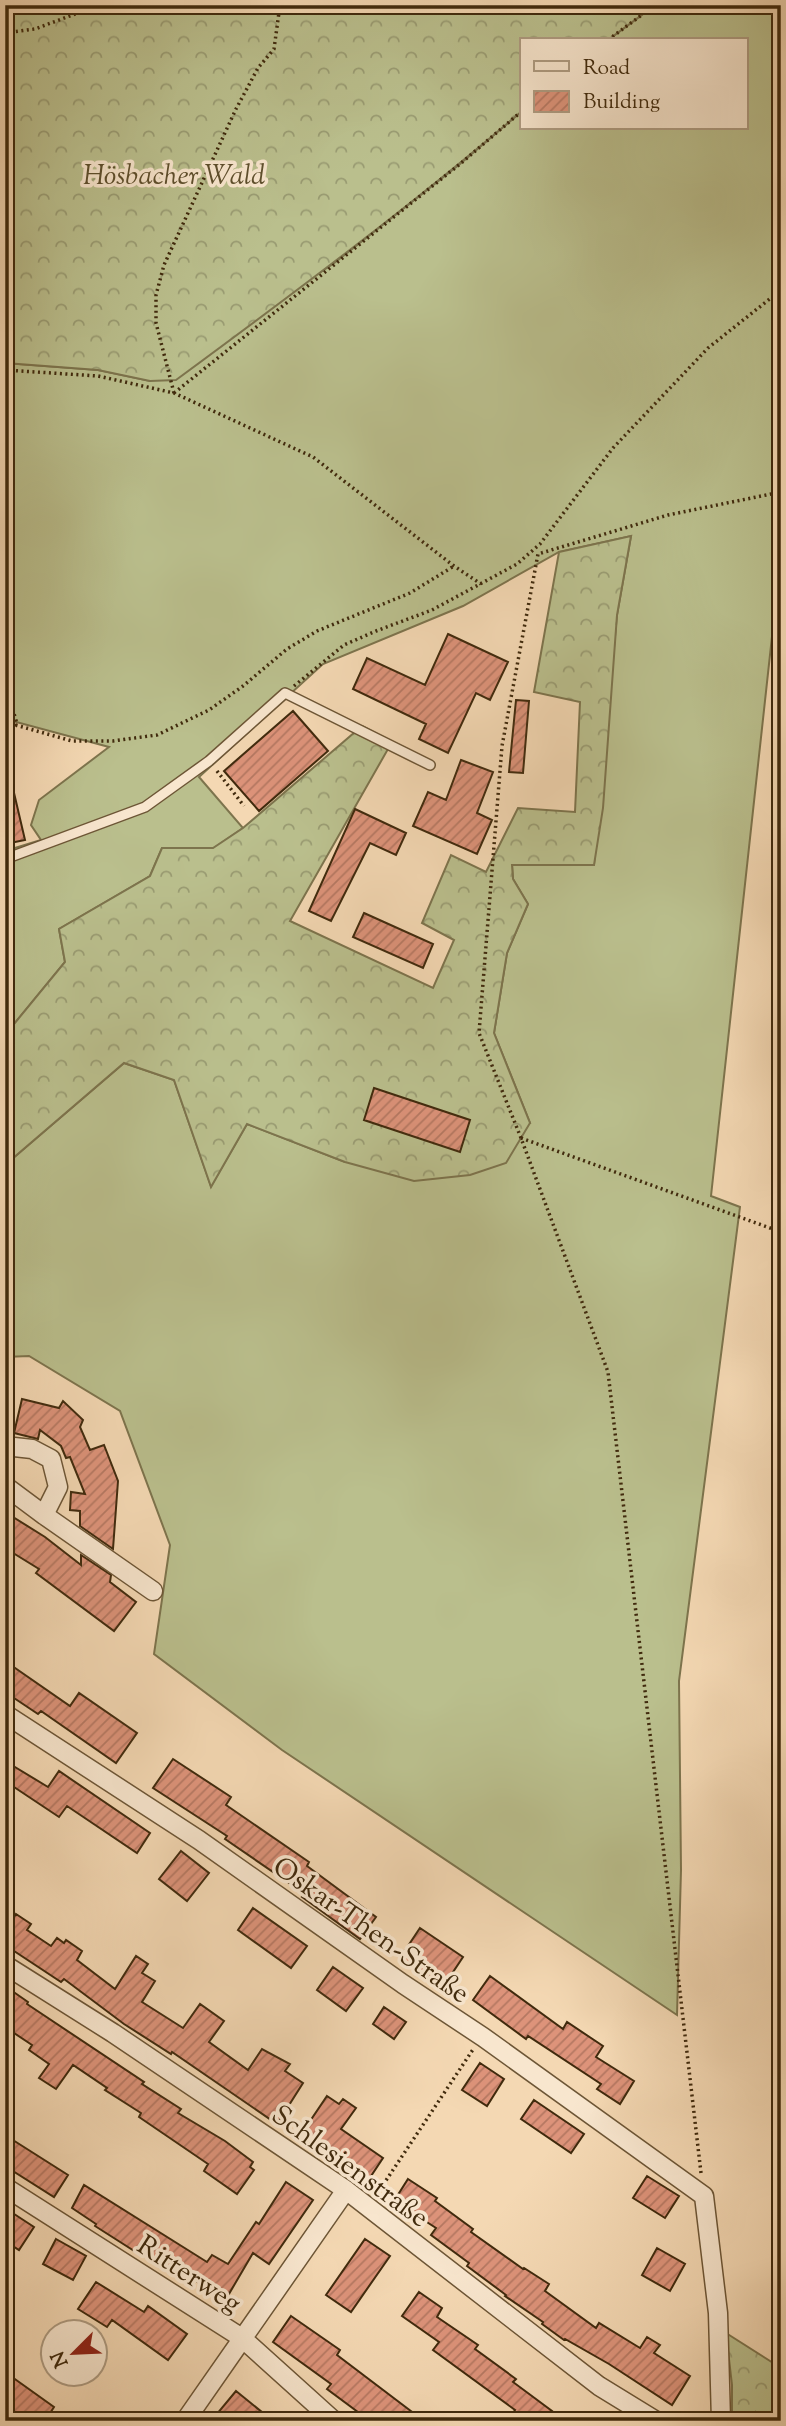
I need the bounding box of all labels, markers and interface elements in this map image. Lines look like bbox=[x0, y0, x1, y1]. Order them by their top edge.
legend bbox=[520, 38, 748, 130]
text: Road bbox=[583, 54, 630, 84]
text: Building bbox=[583, 88, 660, 118]
park label: Hösbacher Wald bbox=[83, 157, 265, 197]
street label: Oskar-Then-Straße bbox=[264, 1848, 477, 2014]
street label: Schlesienstraße bbox=[262, 2096, 436, 2238]
street label: Ritterweg bbox=[128, 2227, 249, 2324]
north arrow bbox=[38, 2318, 108, 2388]
text: N bbox=[45, 2346, 76, 2371]

